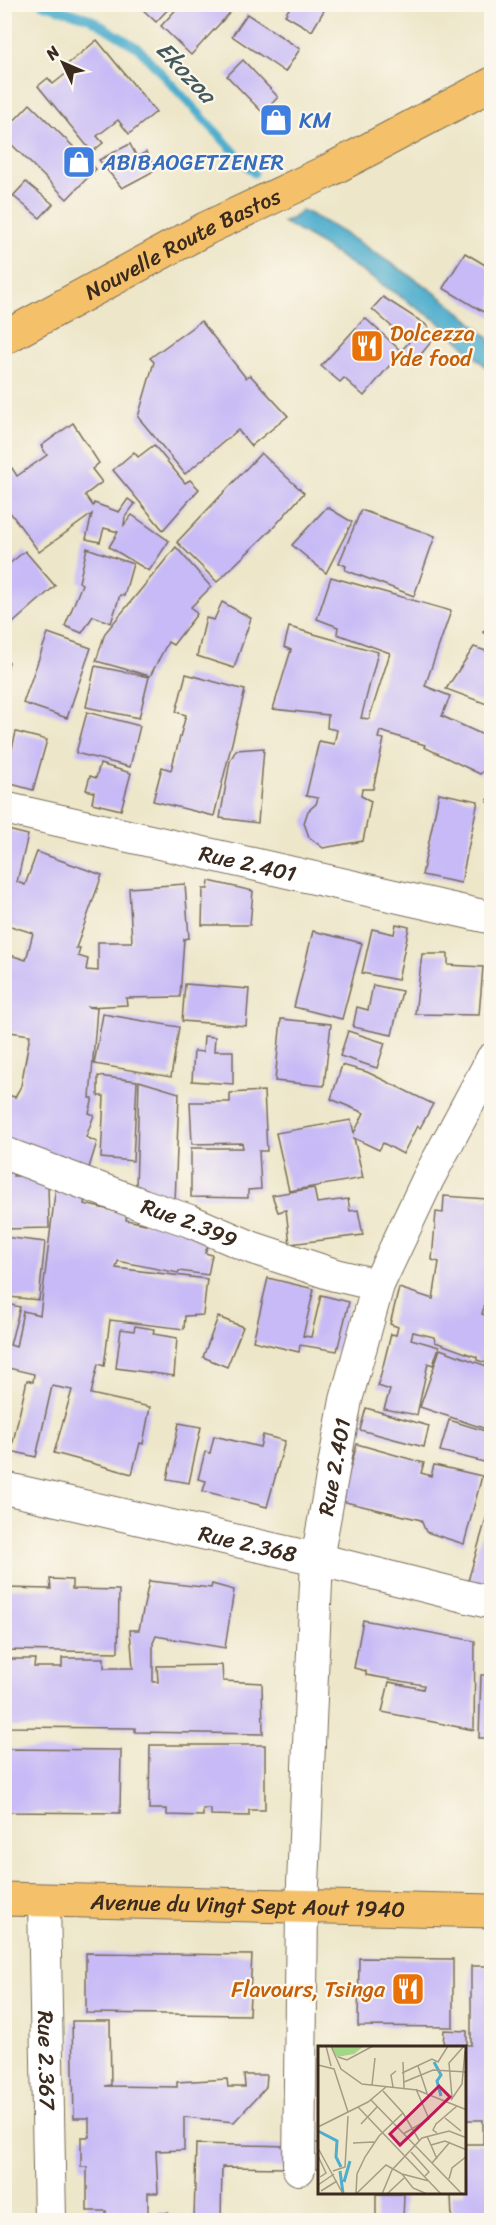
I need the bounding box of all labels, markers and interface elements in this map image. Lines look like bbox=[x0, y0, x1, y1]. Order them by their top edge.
water label: Ekozoa bbox=[145, 31, 228, 115]
north arrow bbox=[33, 33, 93, 93]
text: N bbox=[38, 38, 67, 68]
place label: KM bbox=[299, 101, 331, 140]
shop icon: KM bbox=[258, 102, 294, 138]
place label: ABIBAOGETZENER bbox=[101, 143, 284, 182]
shop icon: ABIBAOGETZENER bbox=[61, 144, 97, 180]
street label: Nouvelle Route Bastos bbox=[77, 177, 288, 311]
place label: Dolcezza Yde food bbox=[390, 314, 475, 378]
restaurant icon: Dolcezza Yde food bbox=[349, 328, 385, 364]
street label: Rue 2.401 bbox=[195, 834, 300, 893]
street label: Rue 2.399 bbox=[136, 1187, 244, 1259]
street label: Rue 2.401 bbox=[306, 1415, 362, 1519]
street label: Rue 2.368 bbox=[195, 1514, 300, 1574]
street label: Avenue du Vingt Sept Aout 1940 bbox=[89, 1882, 406, 1929]
place label: Flavours, Tsinga bbox=[231, 1970, 386, 2009]
restaurant icon: Flavours, Tsinga bbox=[390, 1971, 426, 2007]
street label: Rue 2.367 bbox=[26, 2010, 67, 2111]
inset map bbox=[318, 2046, 466, 2195]

